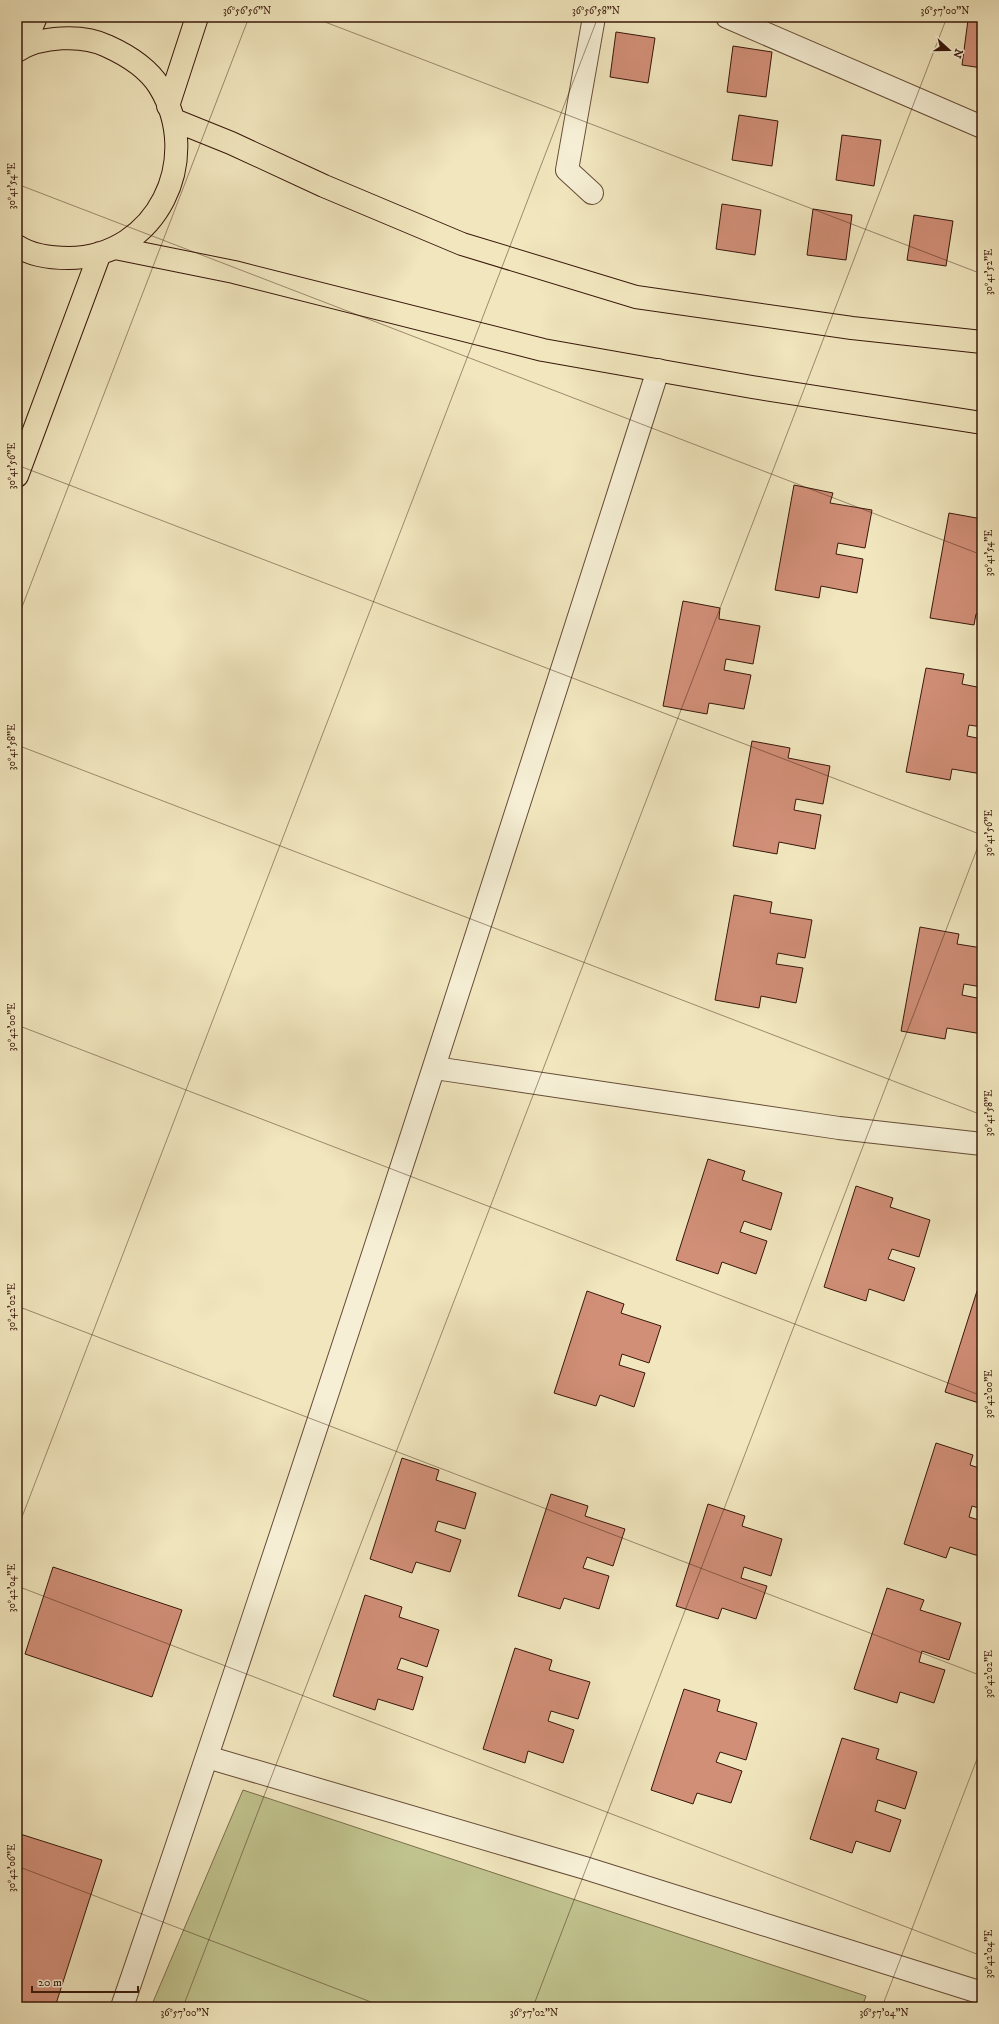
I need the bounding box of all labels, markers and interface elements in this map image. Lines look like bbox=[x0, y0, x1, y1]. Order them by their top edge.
text: 36°56'56"N bbox=[223, 5, 271, 17]
text: 36°56'58"N bbox=[572, 5, 620, 17]
text: 36°57'00"N bbox=[921, 5, 969, 17]
north arrow bbox=[929, 30, 969, 70]
text: N bbox=[949, 47, 966, 60]
text: 30°41'54"E bbox=[6, 163, 18, 209]
text: 30°41'52"E bbox=[983, 249, 995, 295]
text: 30°41'56"E bbox=[6, 443, 18, 489]
text: 30°41'54"E bbox=[983, 530, 995, 576]
text: 30°41'58"E bbox=[6, 724, 18, 770]
text: 30°41'56"E bbox=[983, 810, 995, 856]
text: 30°42'00"E bbox=[6, 1003, 18, 1051]
text: 30°41'58"E bbox=[983, 1090, 995, 1136]
text: 30°42'02"E bbox=[6, 1283, 18, 1331]
text: 30°42'00"E bbox=[983, 1370, 995, 1418]
text: 30°42'04"E bbox=[6, 1564, 18, 1612]
text: 30°42'02"E bbox=[983, 1650, 995, 1698]
text: 30°42'06"E bbox=[6, 1844, 18, 1892]
text: 30°42'04"E bbox=[983, 1930, 995, 1978]
scale bar bbox=[32, 1968, 138, 1994]
text: 20 m bbox=[38, 1975, 62, 1990]
text: 36°57'00"N bbox=[161, 2007, 209, 2019]
text: 36°57'02"N bbox=[510, 2007, 558, 2019]
text: 36°57'04"N bbox=[859, 2007, 909, 2019]

